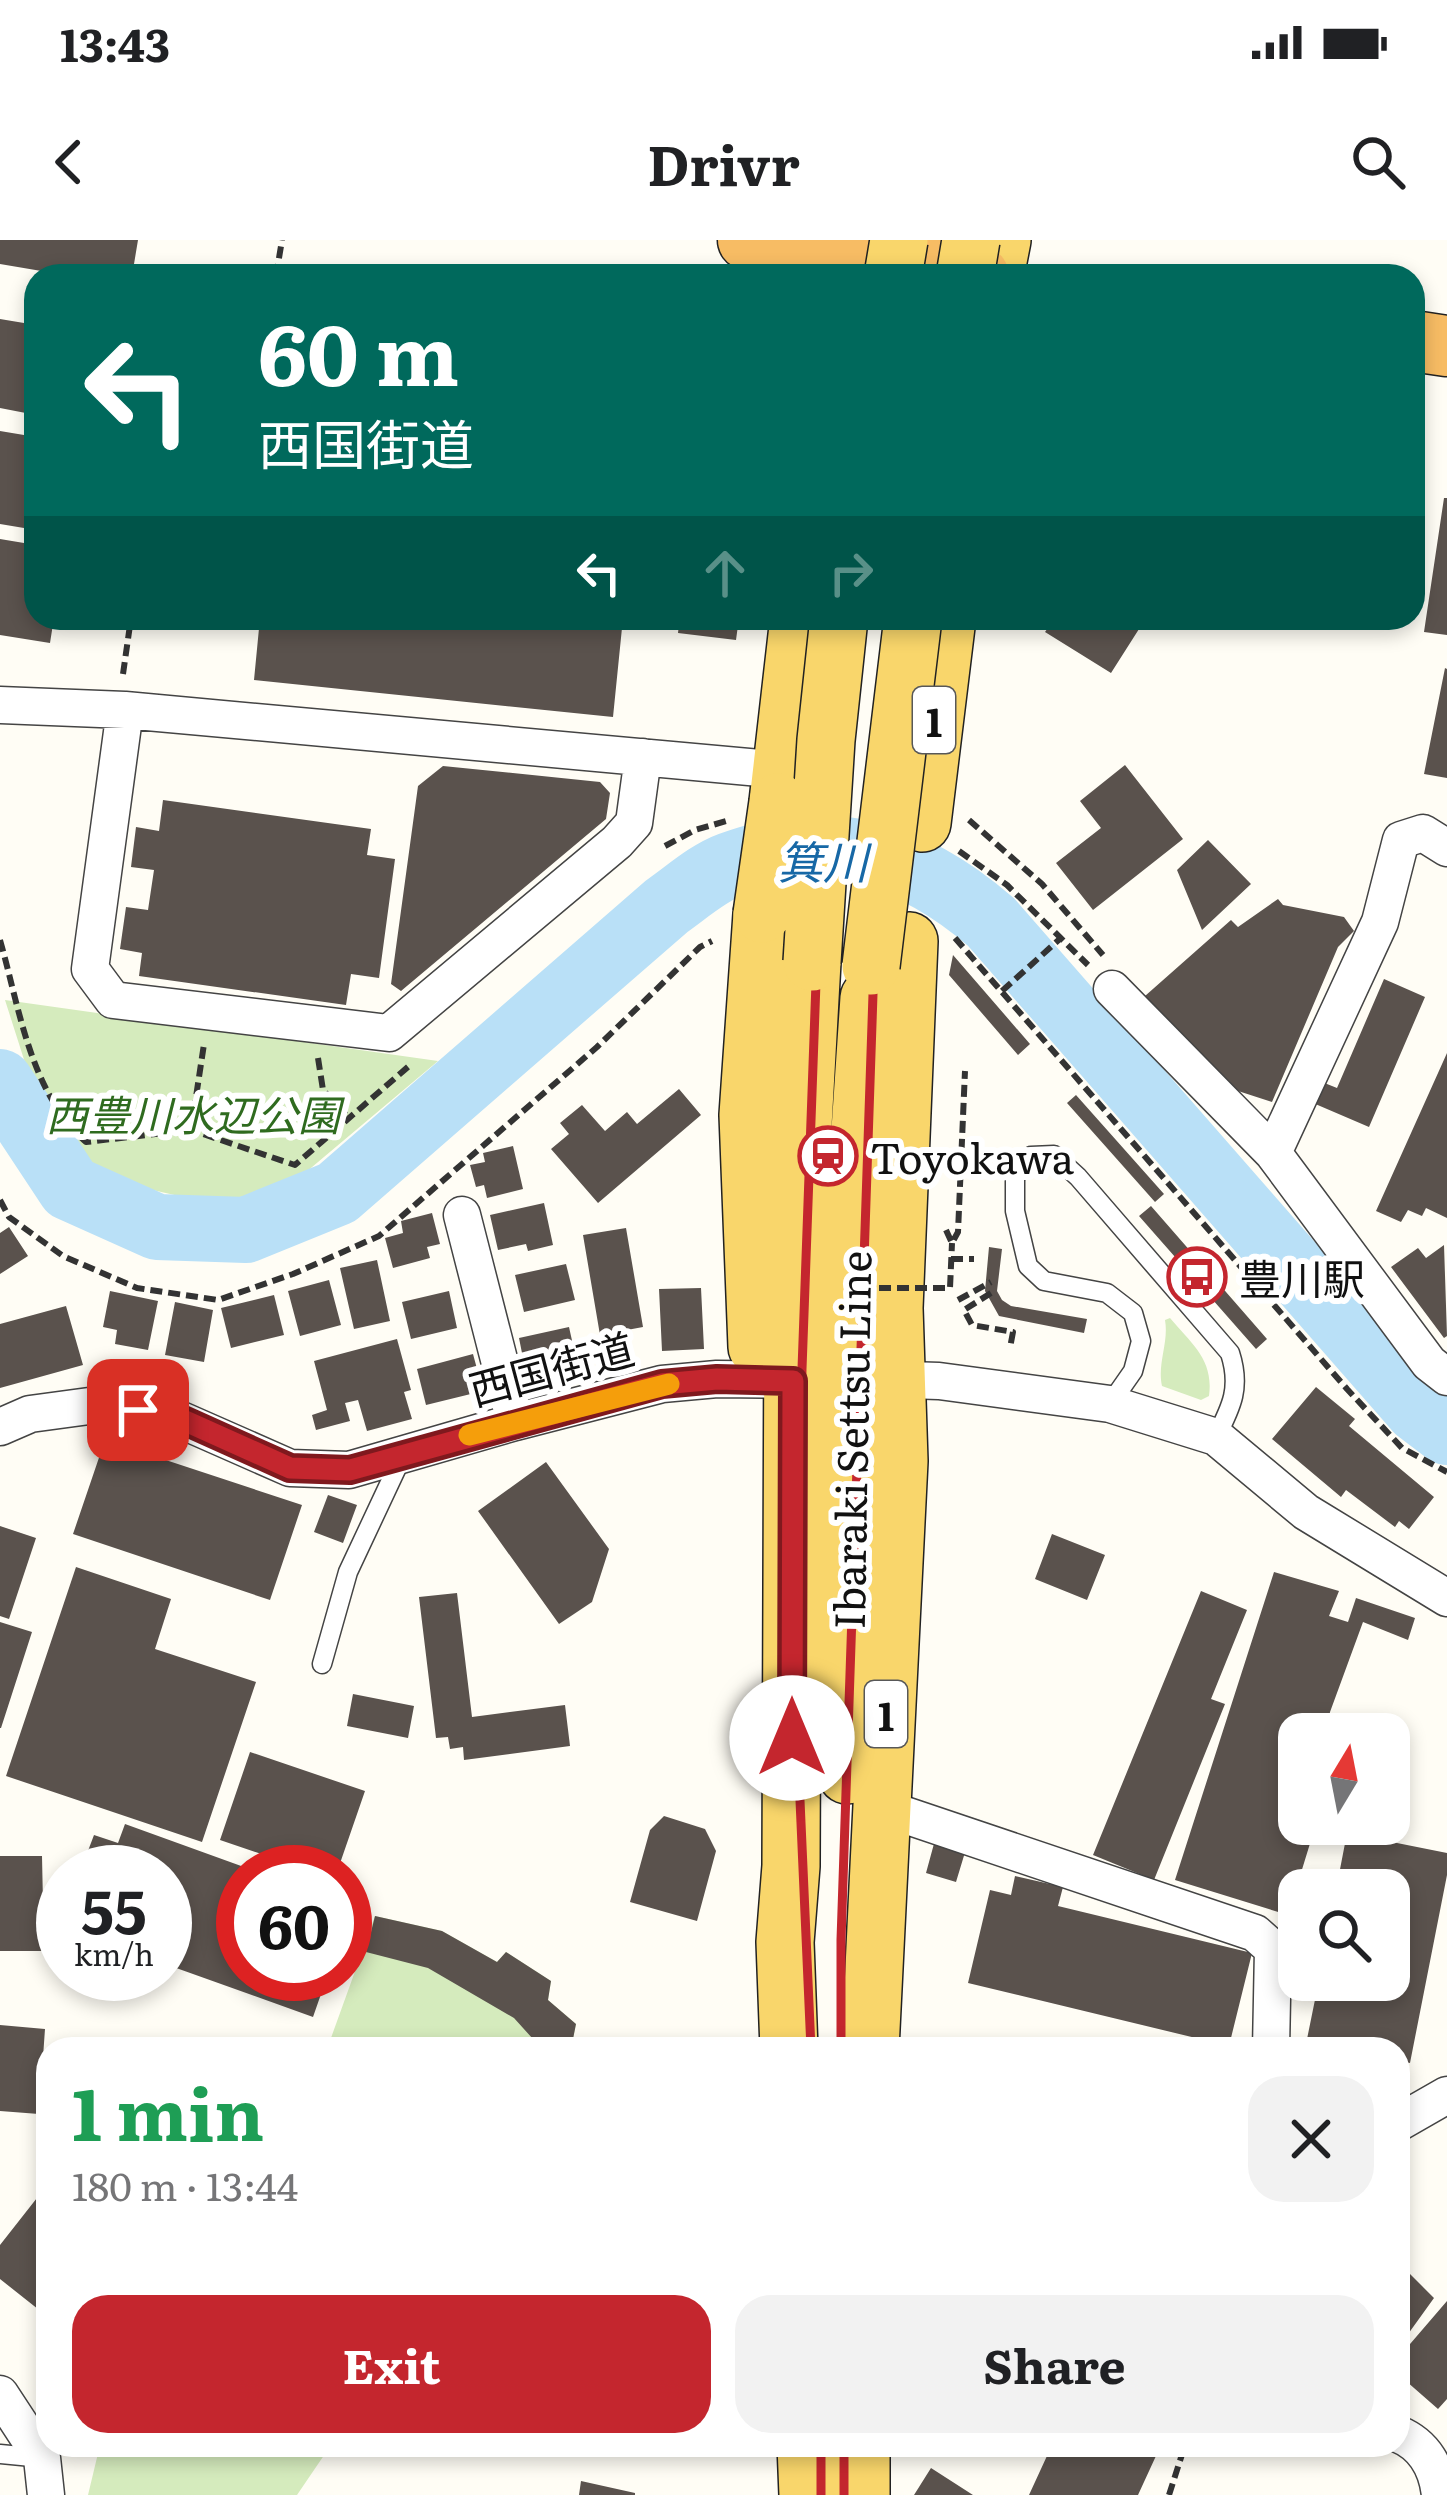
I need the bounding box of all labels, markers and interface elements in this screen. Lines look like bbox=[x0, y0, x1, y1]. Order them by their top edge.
text: 13:43 bbox=[60, 9, 170, 76]
text: Drivr bbox=[647, 122, 800, 203]
icon: back bbox=[36, 129, 102, 195]
icon: search bbox=[1345, 129, 1411, 195]
text: 60 m bbox=[258, 287, 459, 412]
icon: left bbox=[60, 312, 216, 468]
text: 西国街道 bbox=[258, 401, 474, 482]
icon: left bbox=[566, 540, 632, 606]
icon: ahead bbox=[692, 540, 758, 606]
icon: right bbox=[818, 540, 884, 606]
road number: 1 bbox=[913, 687, 955, 753]
water label: 箕川 bbox=[778, 826, 872, 893]
park label: 西豊川水辺公園 bbox=[46, 1082, 345, 1144]
station icon: Toyokawa bbox=[797, 1125, 859, 1187]
place label: Toyokawa bbox=[870, 1125, 1075, 1187]
bus stop icon: 豊川駅 bbox=[1166, 1246, 1228, 1308]
place label: 豊川駅 bbox=[1239, 1246, 1365, 1308]
street label: Ibaraki Settsu Line bbox=[816, 1250, 884, 1630]
street label: 西国街道 bbox=[462, 1315, 640, 1419]
pin bbox=[87, 1359, 189, 1461]
icon: arrive bbox=[105, 1377, 171, 1443]
position arrow bbox=[729, 1675, 855, 1801]
road number: 1 bbox=[865, 1681, 907, 1747]
north arrow bbox=[1278, 1713, 1410, 1845]
map controls bbox=[1278, 1713, 1410, 2001]
speed limit sign: 60 bbox=[216, 1845, 372, 2001]
text: 55 bbox=[81, 1863, 147, 1952]
button: search bbox=[1278, 1869, 1410, 2001]
text: km/h bbox=[74, 1931, 154, 1975]
text: 1 min bbox=[72, 2056, 264, 2163]
button: close bbox=[1248, 2076, 1374, 2202]
text: 180 m · 13:44 bbox=[72, 2155, 298, 2213]
button: Exit bbox=[72, 2295, 711, 2433]
button: Share bbox=[735, 2295, 1374, 2433]

